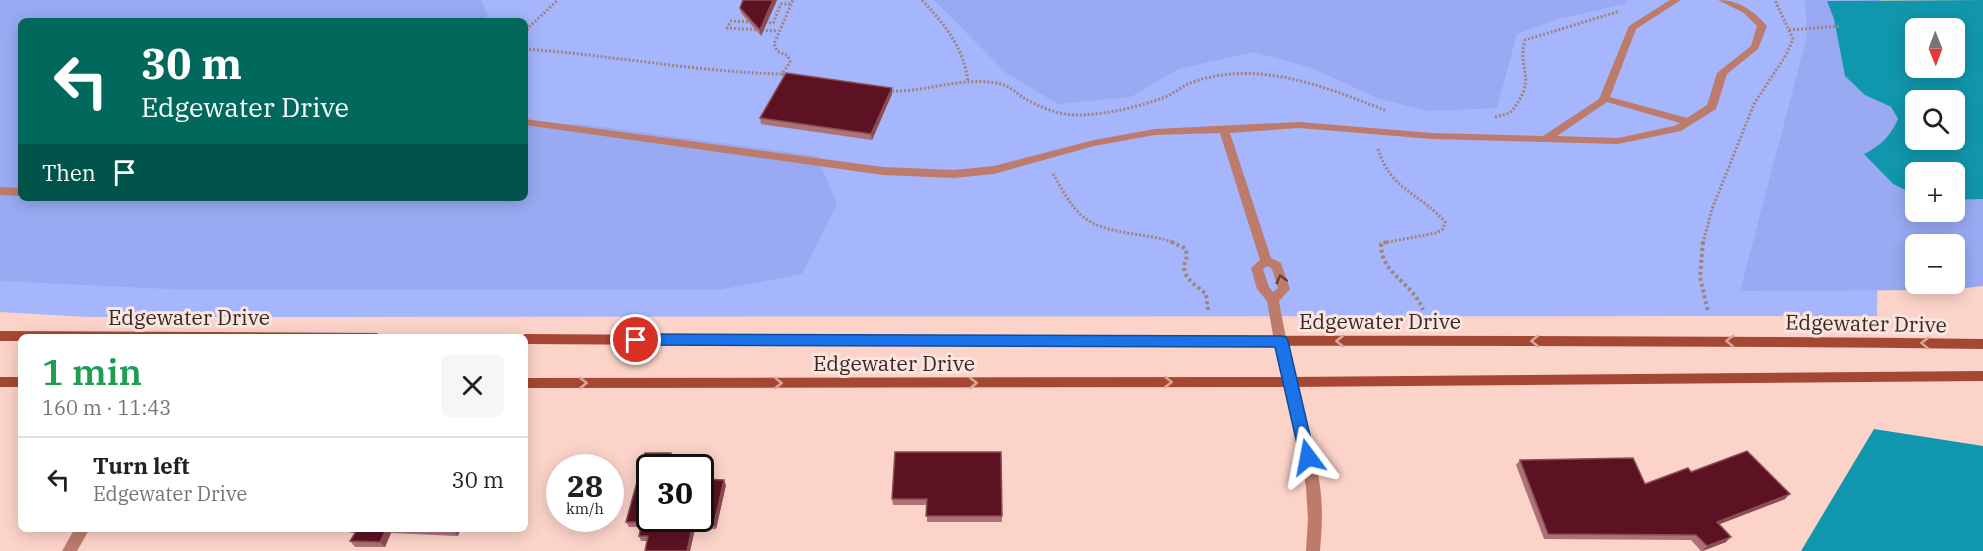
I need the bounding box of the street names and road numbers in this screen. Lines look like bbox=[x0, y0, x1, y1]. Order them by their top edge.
street label: Edgewater Drive bbox=[108, 303, 270, 331]
street label: Edgewater Drive bbox=[1299, 307, 1461, 335]
street label: Edgewater Drive bbox=[1785, 308, 1947, 338]
street label: Edgewater Drive bbox=[813, 349, 975, 377]

